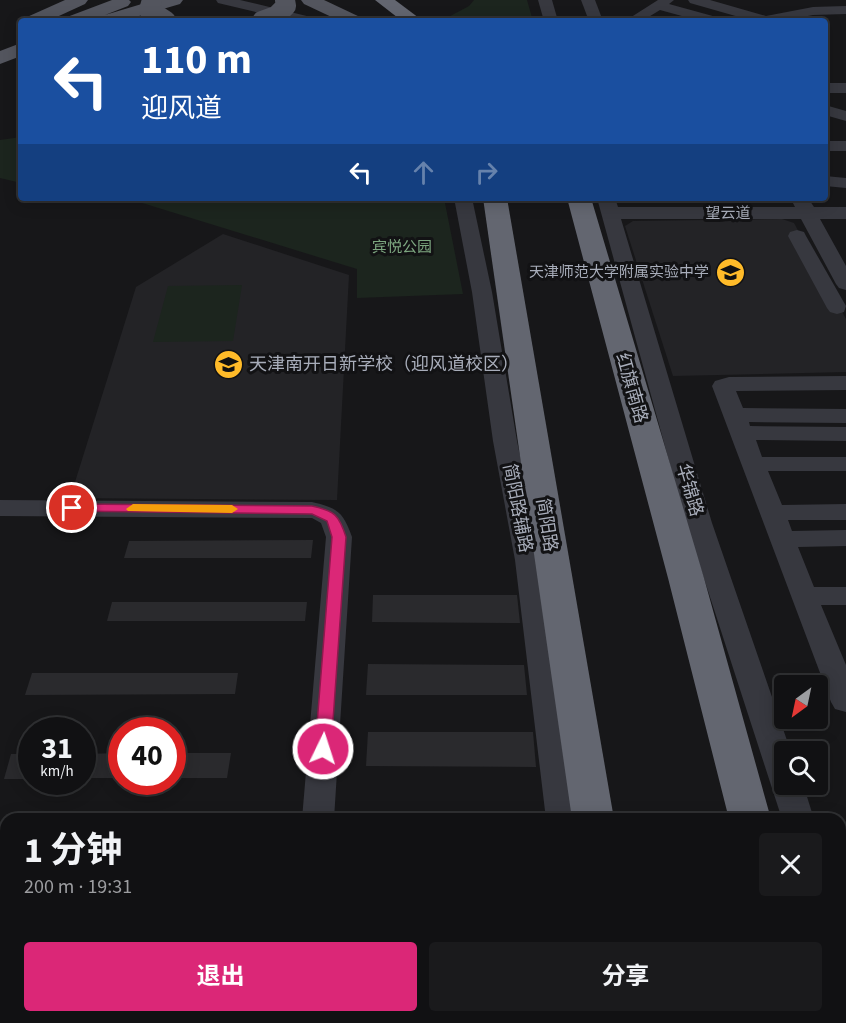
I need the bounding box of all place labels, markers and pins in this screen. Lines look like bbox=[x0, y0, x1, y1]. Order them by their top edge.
school or university icon: 天津师范大学附属实验中学 bbox=[714, 256, 746, 288]
place label: 天津师范大学附属实验中学 bbox=[529, 262, 709, 283]
school or university icon: 天津南开日新学校（迎风道校区） bbox=[212, 348, 244, 380]
place label: 天津南开日新学校（迎风道校区） bbox=[249, 352, 519, 377]
pin bbox=[46, 482, 97, 533]

